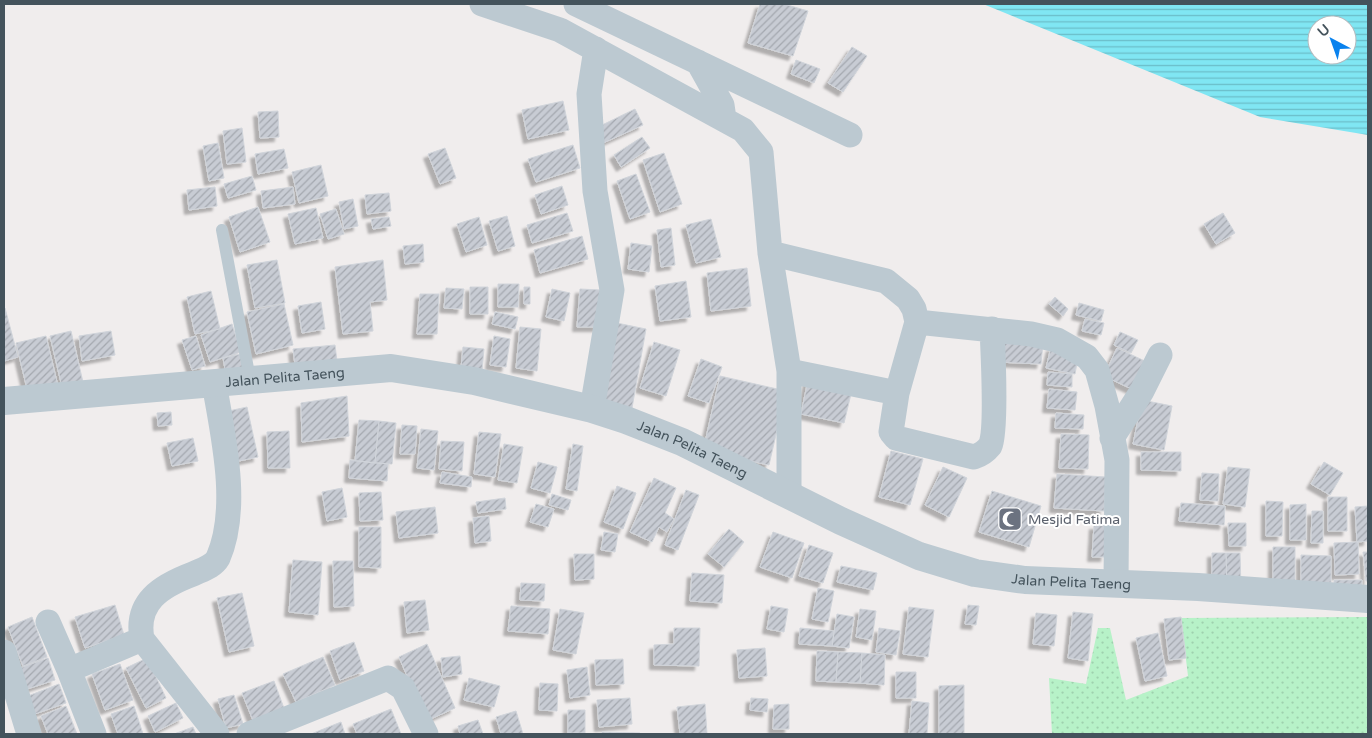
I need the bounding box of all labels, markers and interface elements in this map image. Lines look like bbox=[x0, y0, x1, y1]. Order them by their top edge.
north arrow bbox=[1307, 15, 1357, 65]
text: U bbox=[1314, 21, 1333, 40]
street label: Jalan Pelita Taeng bbox=[225, 364, 345, 391]
street label: Jalan Pelita Taeng bbox=[635, 417, 750, 482]
mosque icon: Mesjid Fatima bbox=[997, 506, 1023, 532]
place label: Mesjid Fatima bbox=[1028, 511, 1120, 528]
street label: Jalan Pelita Taeng bbox=[1010, 570, 1131, 593]

